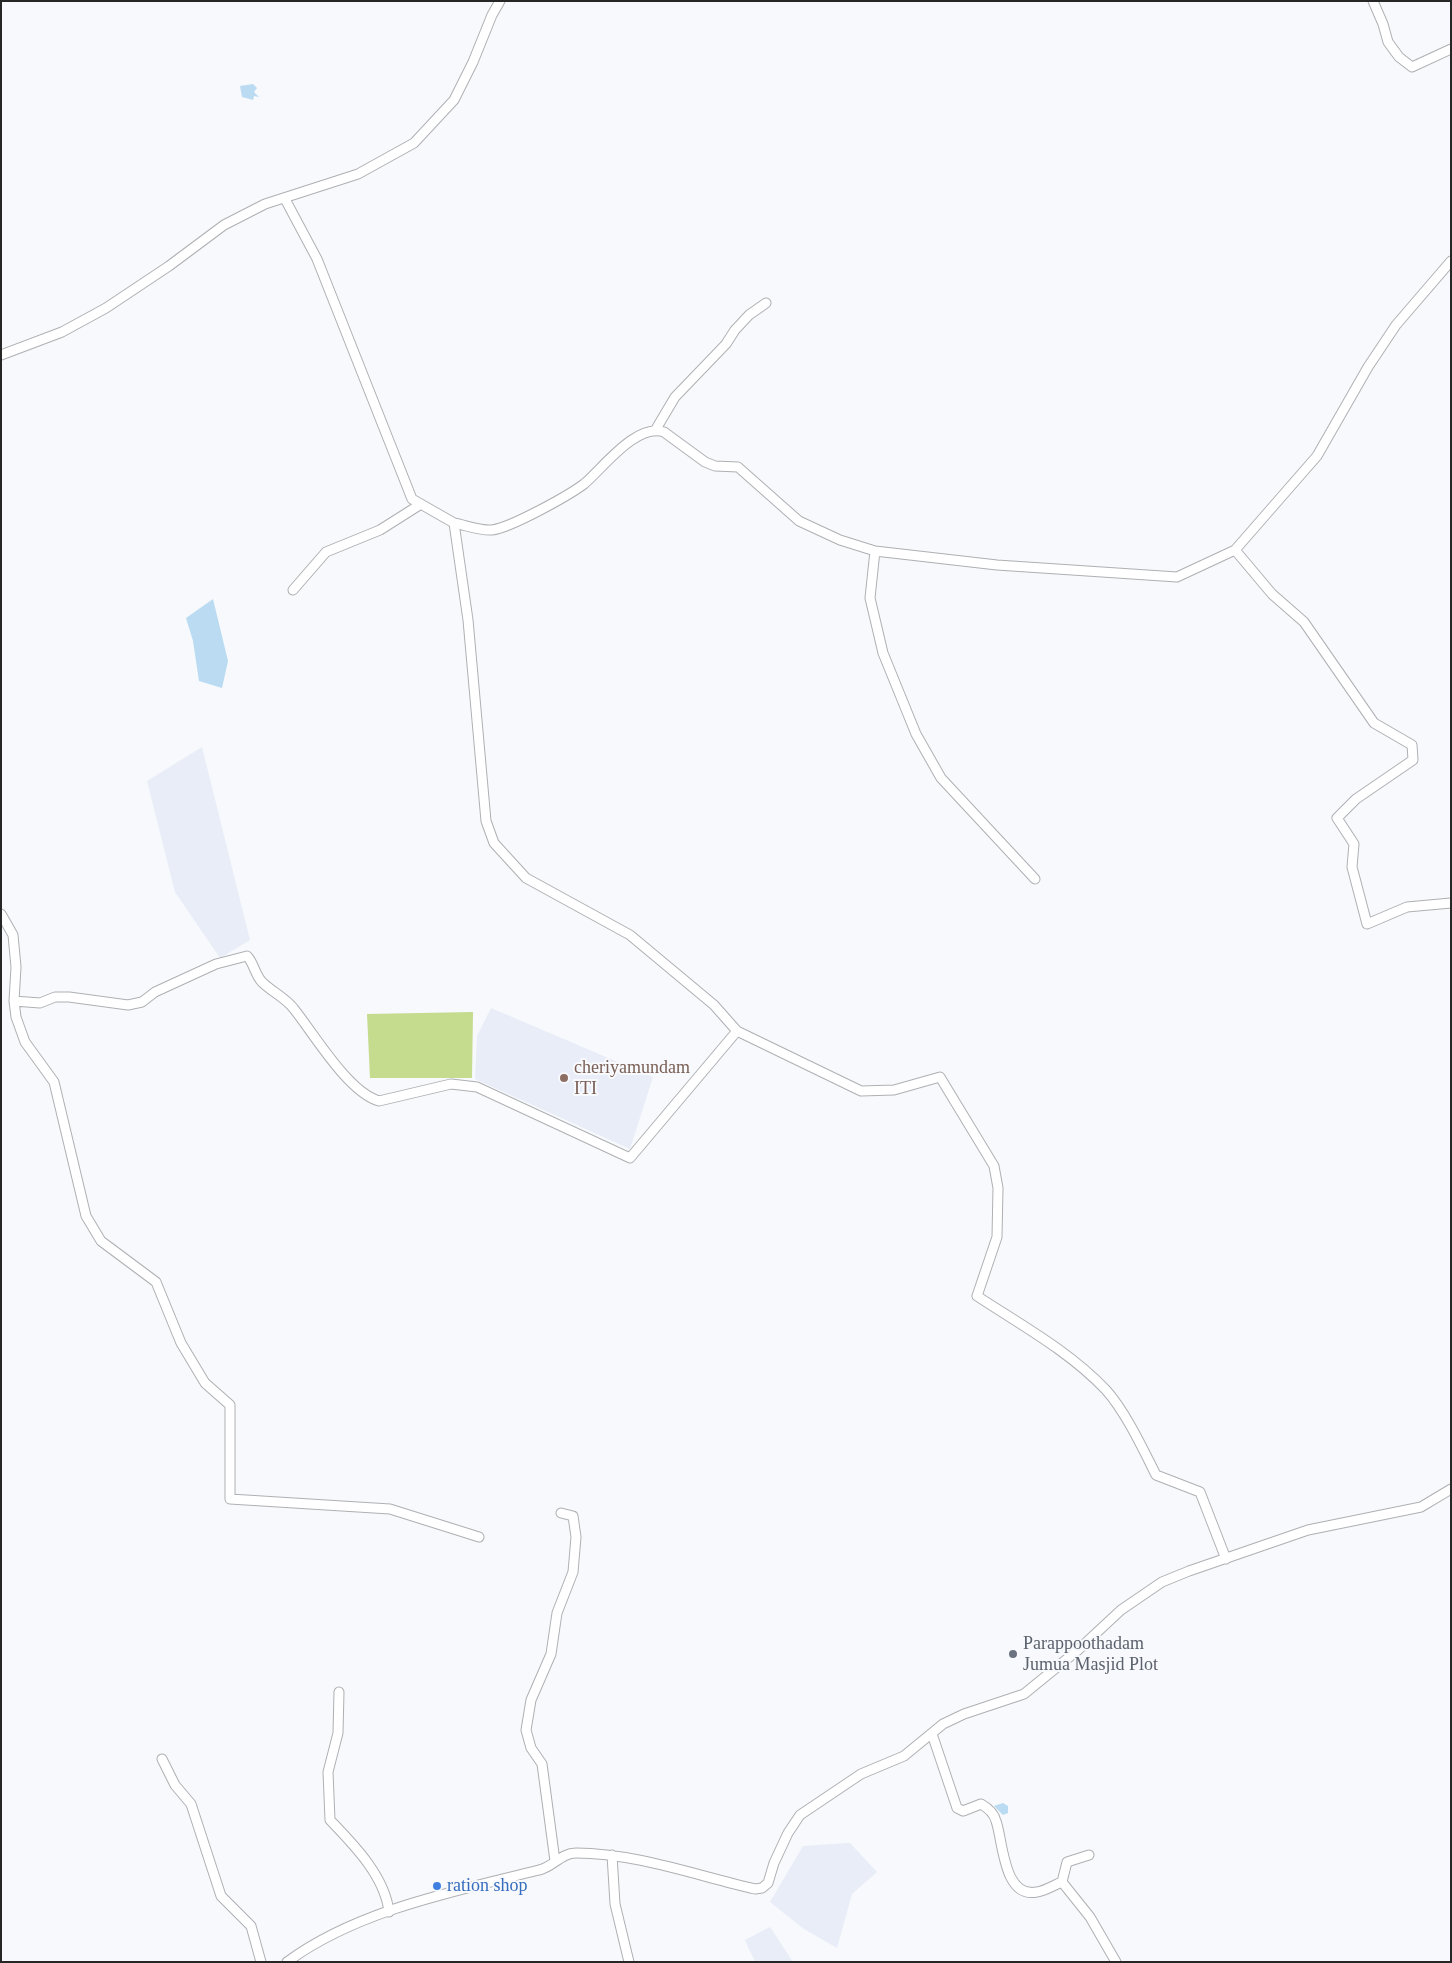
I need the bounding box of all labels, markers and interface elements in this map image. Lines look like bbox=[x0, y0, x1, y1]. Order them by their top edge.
place label: cheriyamundam ITI bbox=[574, 1057, 690, 1100]
marker: cheriyamundam ITI bbox=[558, 1072, 570, 1084]
place label: Parappoothadam Jumua Masjid Plot bbox=[1023, 1633, 1158, 1676]
marker: Parappoothadam Jumua Masjid Plot bbox=[1007, 1648, 1019, 1660]
place label: ration shop bbox=[447, 1875, 527, 1897]
marker: ration shop bbox=[431, 1880, 443, 1892]

